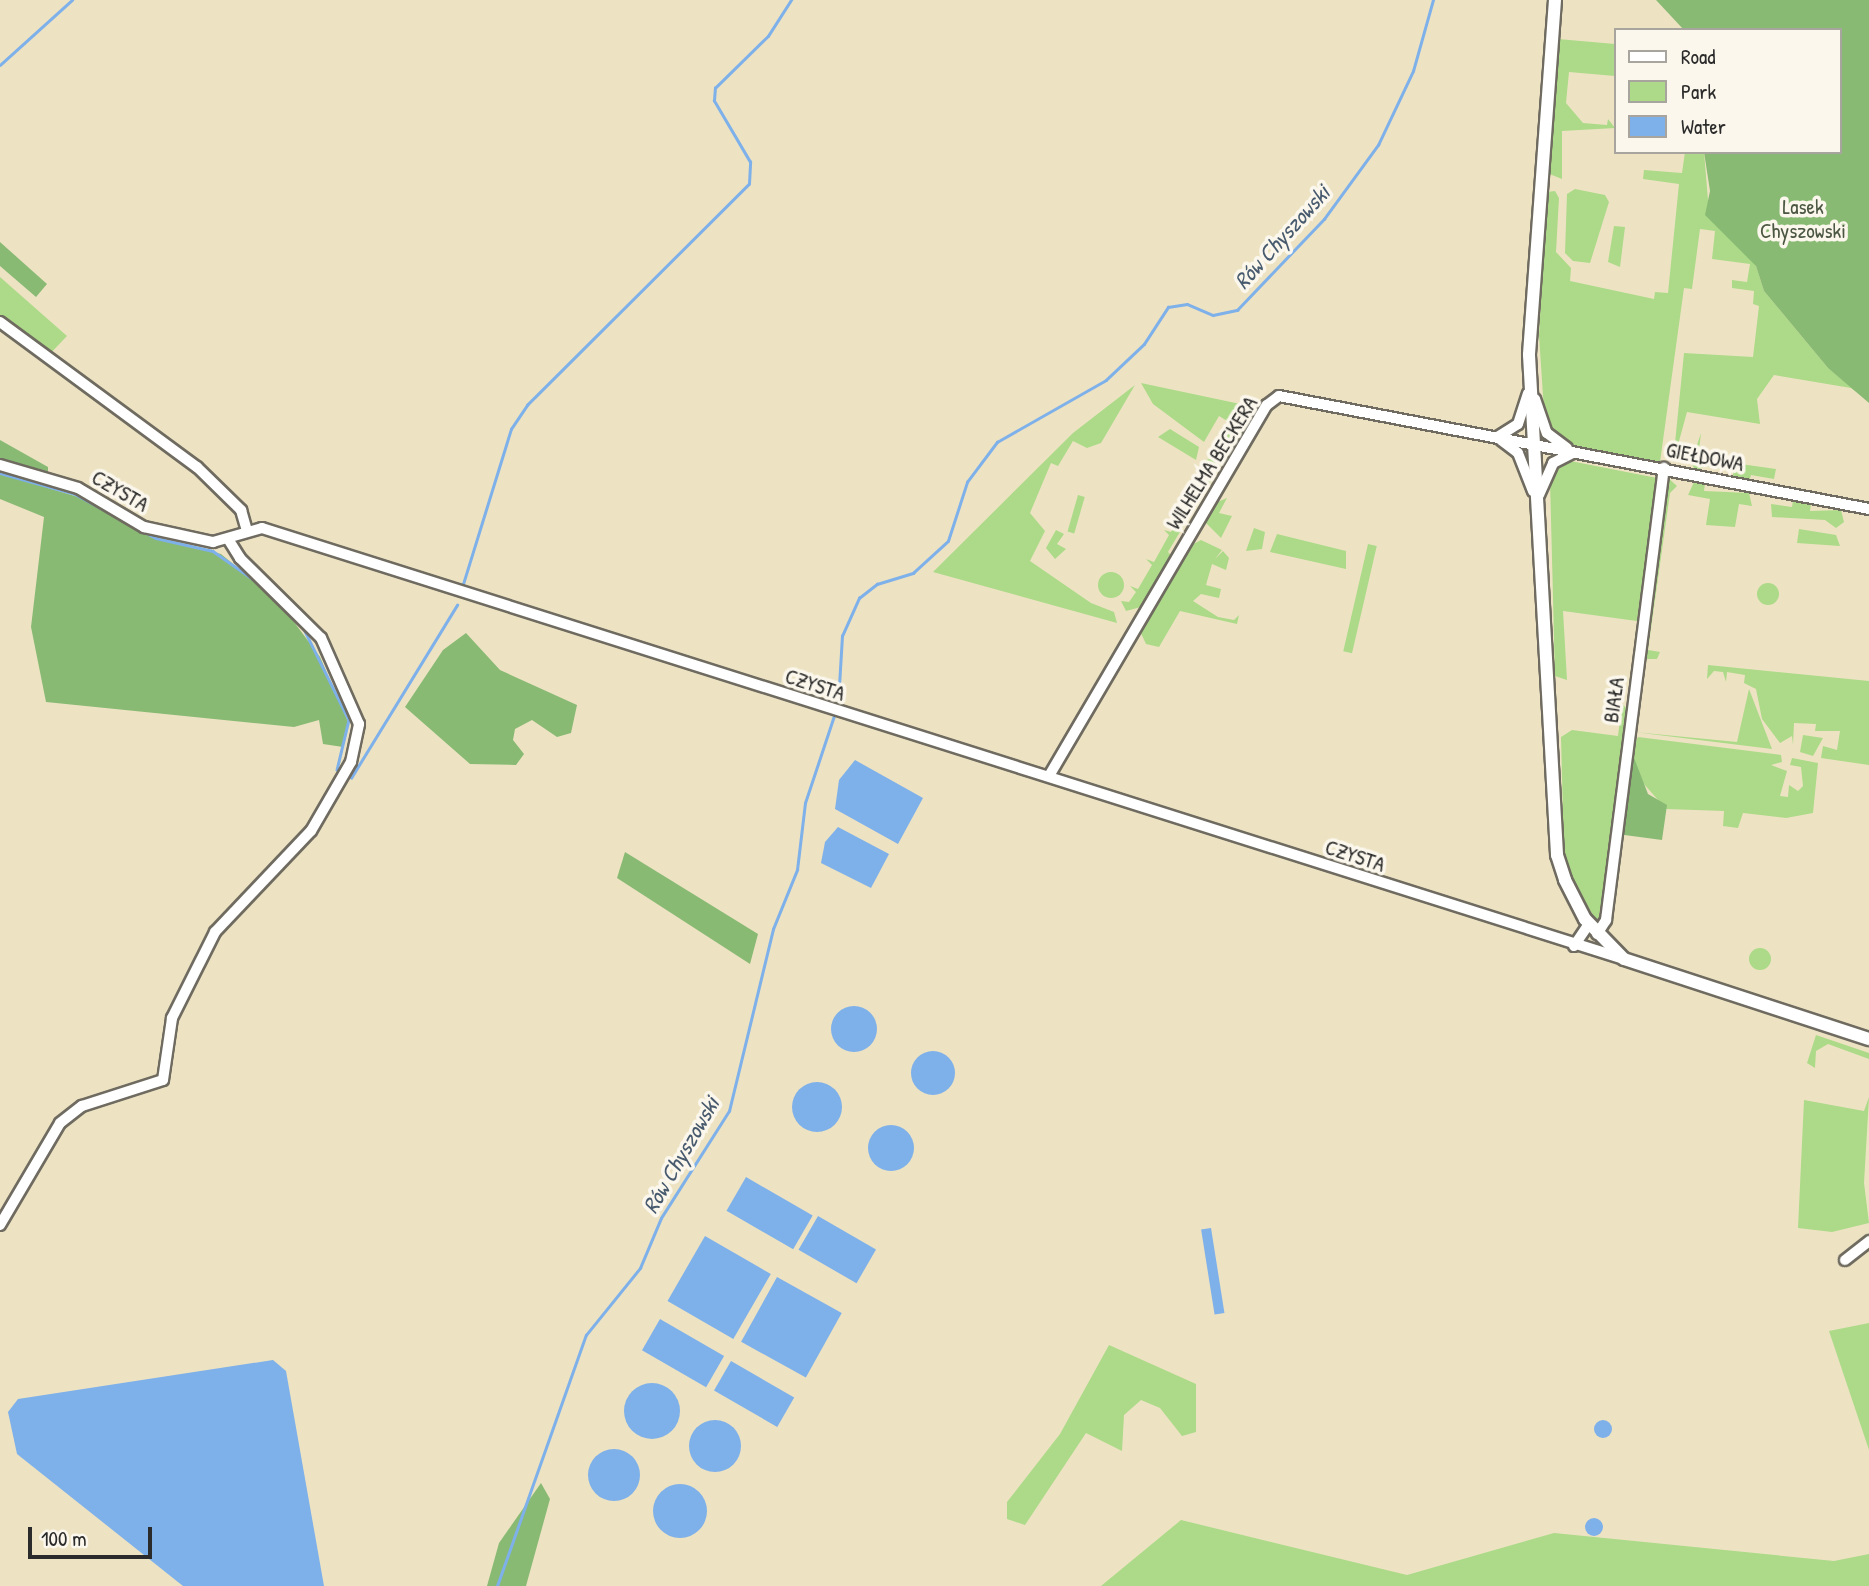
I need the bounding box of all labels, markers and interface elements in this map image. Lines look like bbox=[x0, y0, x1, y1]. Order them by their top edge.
legend bbox=[1614, 28, 1841, 154]
text: Road bbox=[1681, 42, 1715, 71]
text: Park bbox=[1681, 77, 1716, 106]
text: Water bbox=[1681, 112, 1726, 141]
water label: Rów Chyszowski bbox=[1228, 180, 1336, 294]
park label: Lasek Chyszowski bbox=[1760, 194, 1846, 244]
street label: WILHELMA BECKERA bbox=[1161, 392, 1263, 534]
street label: GIEŁDOWA bbox=[1664, 437, 1746, 477]
street label: CZYSTA bbox=[87, 465, 153, 517]
street label: CZYSTA bbox=[782, 664, 848, 706]
street label: BIAŁA bbox=[1598, 676, 1630, 724]
street label: CZYSTA bbox=[1322, 835, 1388, 877]
water label: Rów Chyszowski bbox=[637, 1092, 725, 1218]
scale bar bbox=[32, 1512, 156, 1556]
text: 100 m bbox=[41, 1524, 87, 1553]

